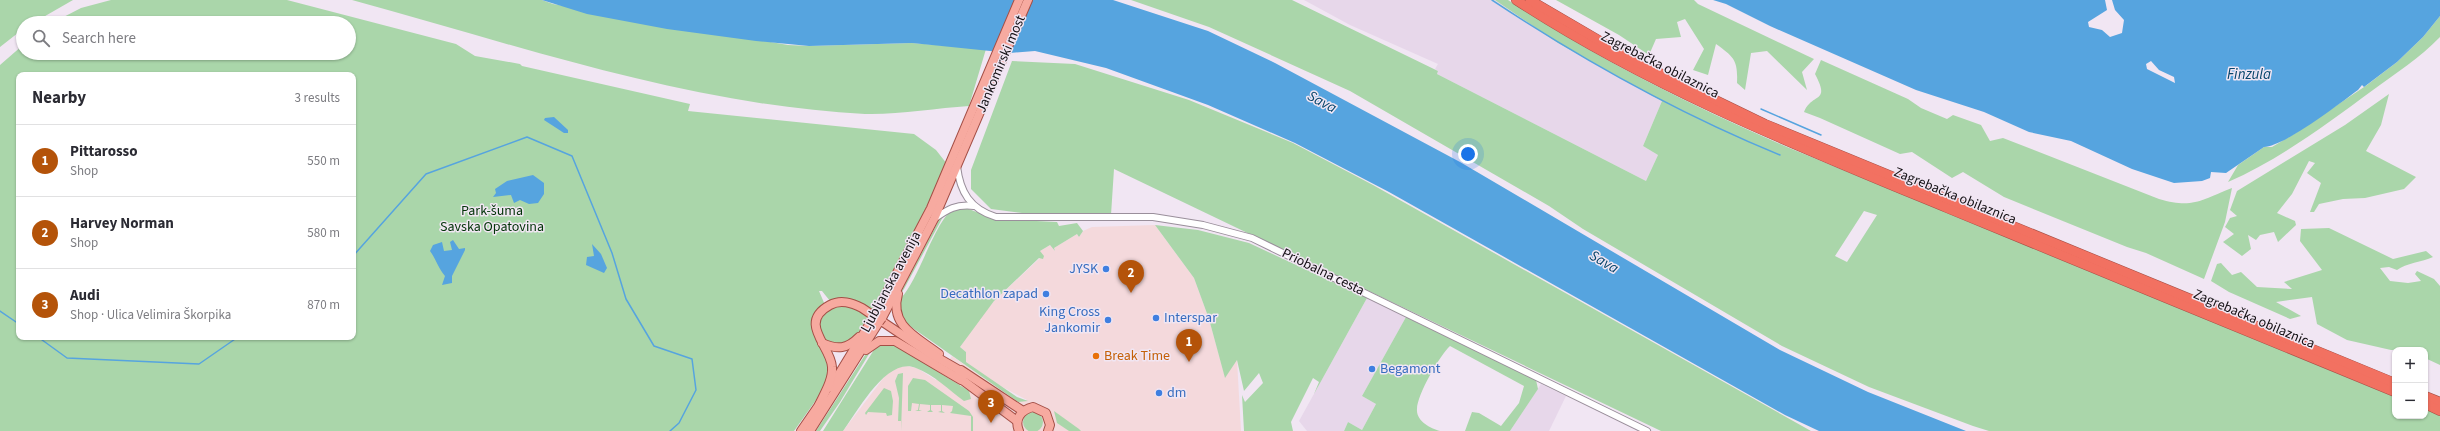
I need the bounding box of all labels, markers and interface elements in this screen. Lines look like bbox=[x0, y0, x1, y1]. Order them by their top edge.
street label: Jankomirski most bbox=[971, 12, 1031, 116]
search box bbox=[16, 16, 356, 60]
street label: Zagrebačka obilaznica bbox=[1597, 26, 1723, 104]
icon: search bbox=[30, 27, 52, 49]
text: Search here bbox=[62, 28, 136, 49]
water label: Finzula bbox=[2227, 64, 2271, 85]
text: Nearby bbox=[32, 86, 86, 110]
water label: Sava bbox=[1304, 86, 1340, 118]
text: 3 results bbox=[295, 89, 340, 107]
text: Pittarosso bbox=[70, 141, 138, 162]
your location bbox=[1458, 144, 1478, 164]
text: 1 bbox=[42, 152, 48, 170]
text: 550 m bbox=[307, 152, 340, 170]
text: Shop bbox=[70, 162, 98, 180]
street label: Zagrebačka obilaznica bbox=[1891, 162, 2019, 230]
park label: Park-šuma Savska Opatovina bbox=[440, 201, 544, 237]
text: Harvey Norman bbox=[70, 213, 174, 234]
text: 2 bbox=[42, 224, 48, 242]
text: 580 m bbox=[307, 224, 340, 242]
street label: Ljubljanska avenija bbox=[856, 228, 926, 336]
text: Shop bbox=[70, 234, 98, 252]
street label: Priobalna cesta bbox=[1278, 243, 1368, 301]
water label: Sava bbox=[1586, 245, 1622, 279]
place label: JYSK bbox=[1069, 259, 1099, 279]
pin: 2 bbox=[1118, 260, 1144, 293]
marker: JYSK bbox=[1101, 264, 1111, 274]
place label: Decathlon zapad bbox=[940, 284, 1038, 304]
street label: Zagrebačka obilaznica bbox=[2190, 284, 2318, 354]
text: Audi bbox=[70, 285, 100, 306]
marker: Decathlon zapad bbox=[1041, 289, 1051, 299]
text: 3 bbox=[42, 296, 48, 314]
text: 870 m bbox=[307, 296, 340, 314]
place label: King Cross Jankomir bbox=[1039, 302, 1100, 338]
text: Shop · Ulica Velimira Škorpika bbox=[70, 306, 231, 324]
place label: Interspar bbox=[1164, 308, 1217, 328]
marker: Interspar bbox=[1151, 313, 1161, 323]
marker: King Cross Jankomir bbox=[1103, 315, 1113, 325]
pin: 1 bbox=[1176, 329, 1202, 362]
place label: Break Time bbox=[1104, 346, 1170, 366]
map controls bbox=[2392, 347, 2428, 419]
button: + bbox=[2392, 347, 2428, 383]
marker: Break Time bbox=[1091, 351, 1101, 361]
place label: Begamont bbox=[1380, 359, 1441, 379]
marker: Begamont bbox=[1367, 364, 1377, 374]
place label: dm bbox=[1167, 383, 1186, 403]
button: − bbox=[2392, 383, 2428, 419]
marker: dm bbox=[1154, 388, 1164, 398]
pin: 3 bbox=[978, 390, 1004, 423]

